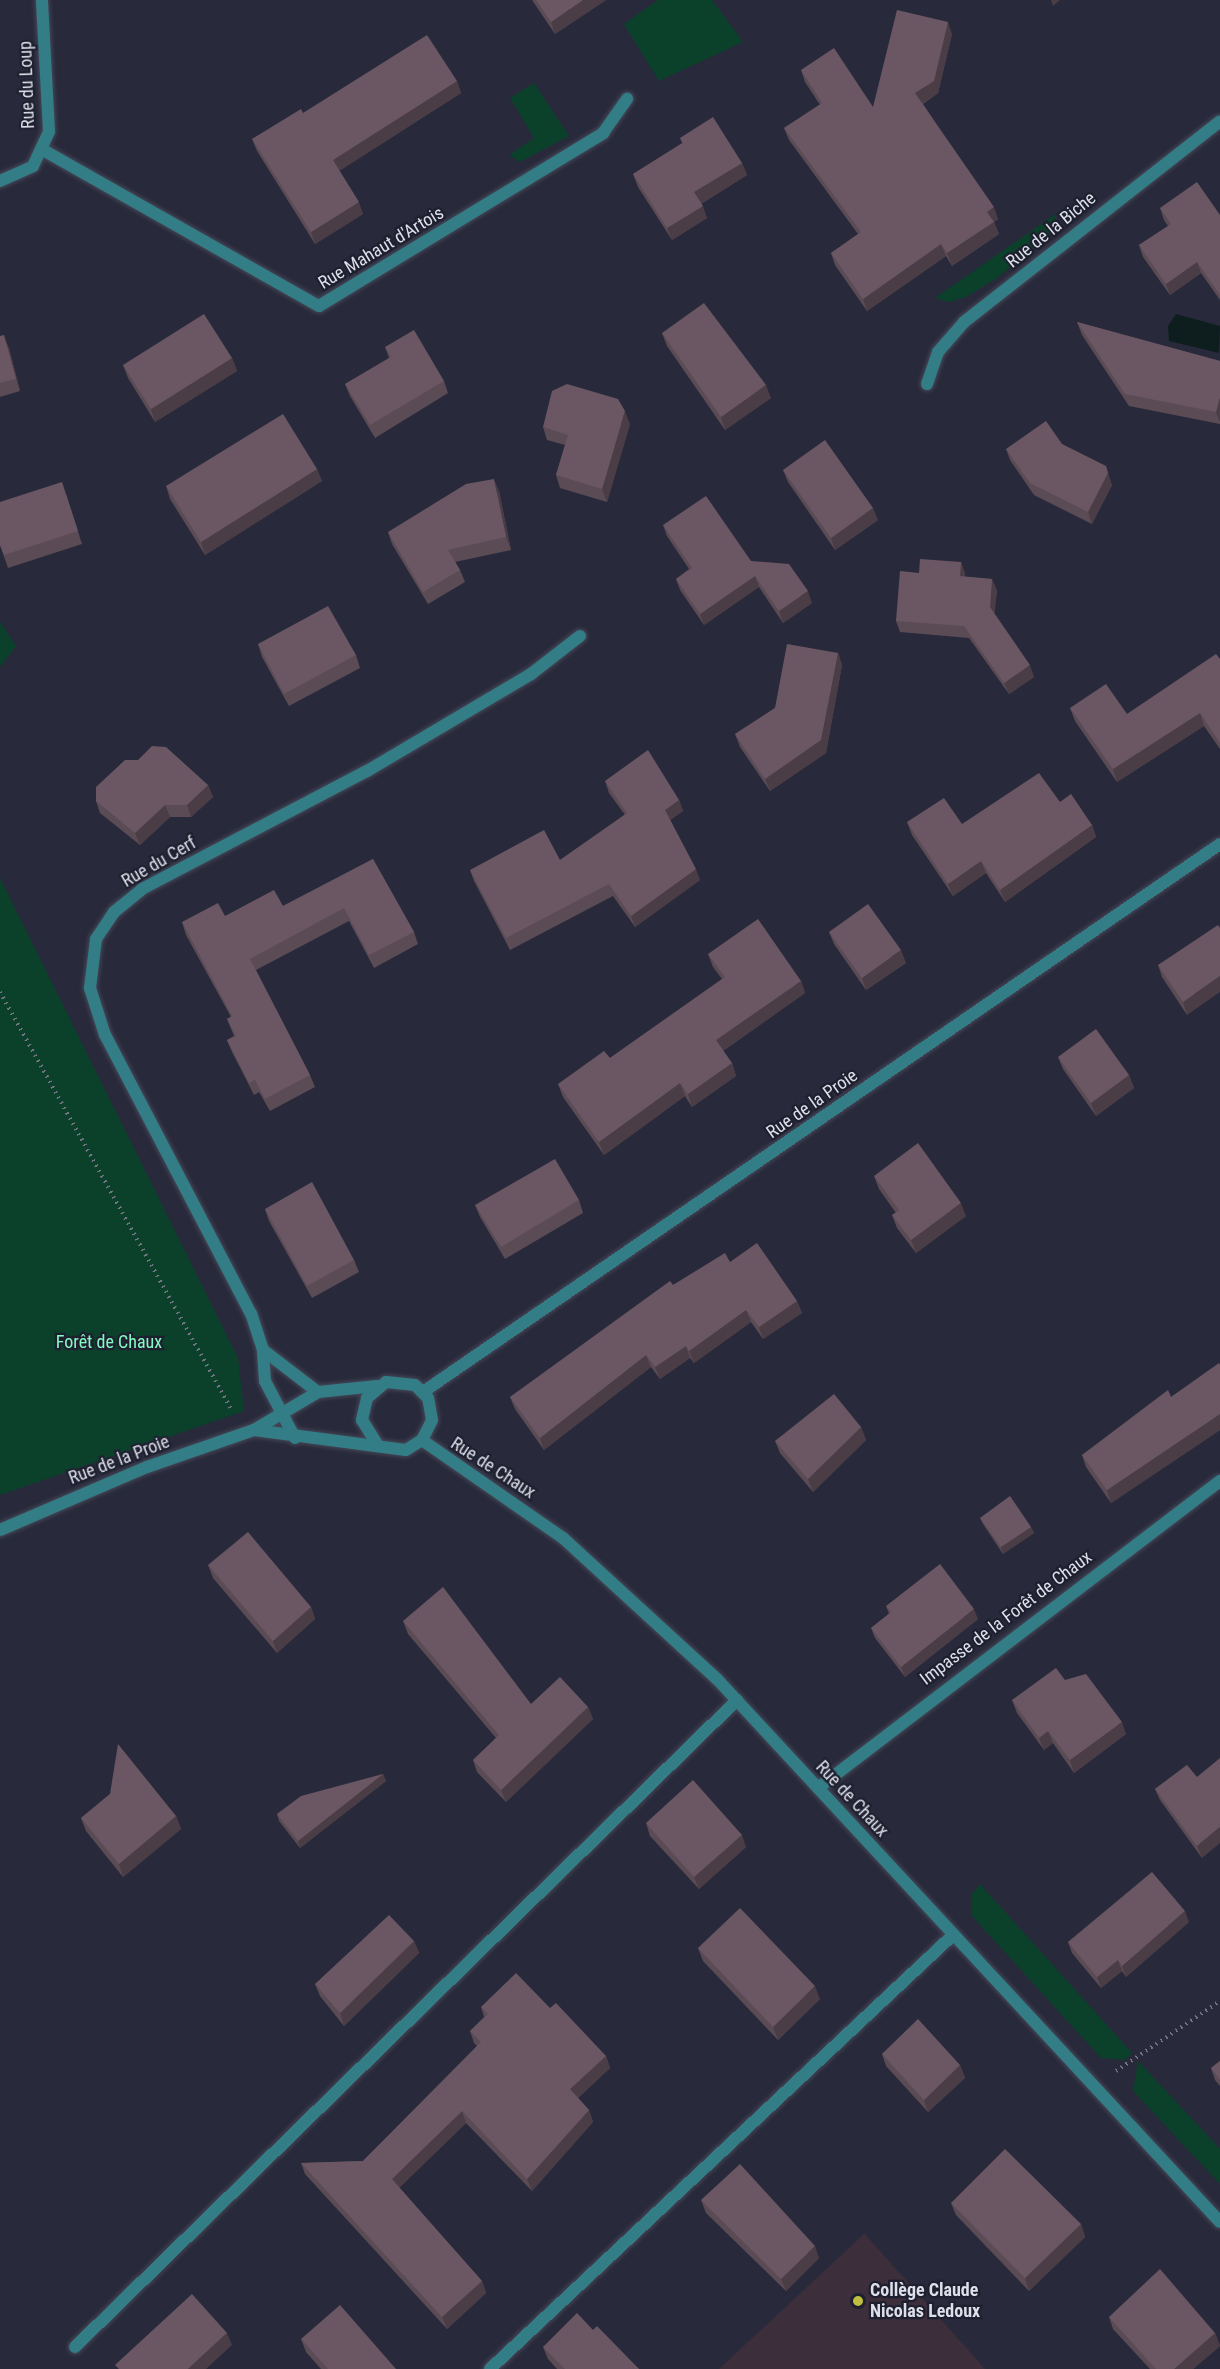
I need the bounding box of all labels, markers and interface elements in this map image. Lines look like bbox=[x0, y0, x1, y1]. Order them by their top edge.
street label: Rue du Loup bbox=[15, 41, 39, 129]
street label: Rue de la Biche bbox=[1002, 187, 1100, 273]
street label: Rue Mahaut d'Artois bbox=[314, 202, 448, 294]
street label: Rue du Cerf bbox=[118, 832, 200, 892]
street label: Rue de la Proie bbox=[762, 1065, 862, 1143]
park label: Forêt de Chaux bbox=[56, 1331, 162, 1353]
street label: Rue de la Proie bbox=[66, 1431, 172, 1489]
street label: Rue de Chaux bbox=[447, 1433, 539, 1503]
street label: Impasse de la Forêt de Chaux bbox=[916, 1546, 1096, 1690]
street label: Rue de Chaux bbox=[811, 1756, 893, 1842]
place label: Collège Claude Nicolas Ledoux bbox=[870, 2280, 980, 2322]
marker: Collège Claude Nicolas Ledoux bbox=[851, 2294, 865, 2308]

